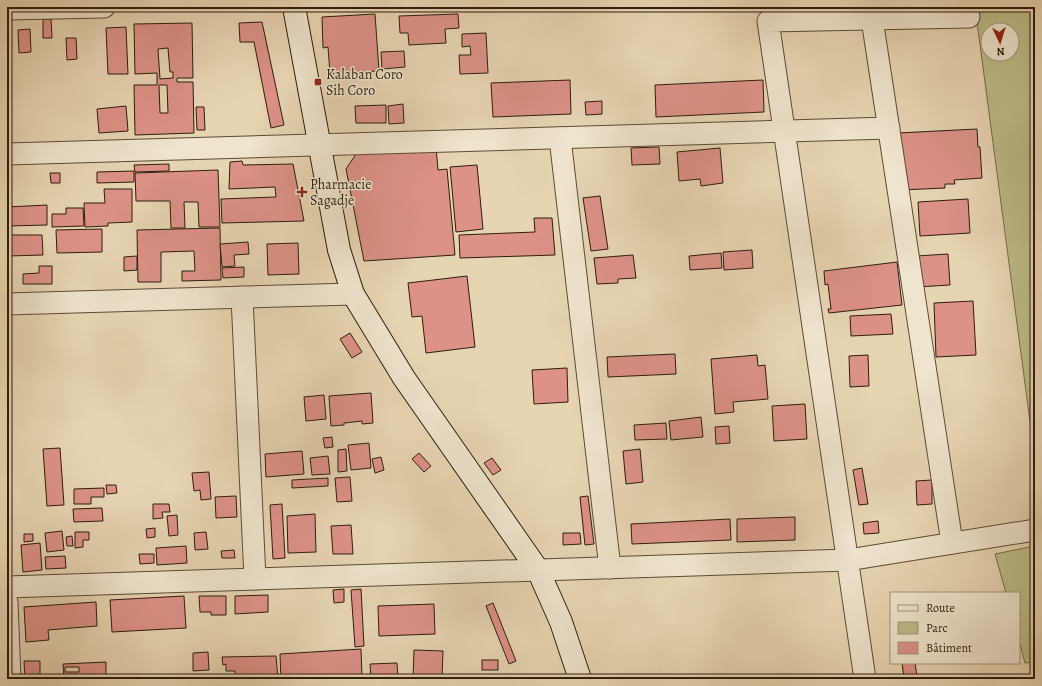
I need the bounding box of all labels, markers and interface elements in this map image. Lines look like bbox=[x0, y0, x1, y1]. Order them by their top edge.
north arrow bbox=[980, 22, 1020, 62]
text: N bbox=[996, 44, 1005, 59]
place label: Kalaban Coro Sih Coro bbox=[326, 65, 403, 100]
marker: Kalaban Coro Sih Coro bbox=[313, 77, 323, 87]
place label: Pharmacie Sagadje bbox=[310, 175, 371, 210]
marker: Pharmacie Sagadje bbox=[297, 187, 307, 197]
legend bbox=[890, 592, 1020, 664]
text: Route bbox=[926, 600, 955, 616]
text: Parc bbox=[926, 620, 948, 636]
text: Bâtiment bbox=[926, 640, 972, 656]

